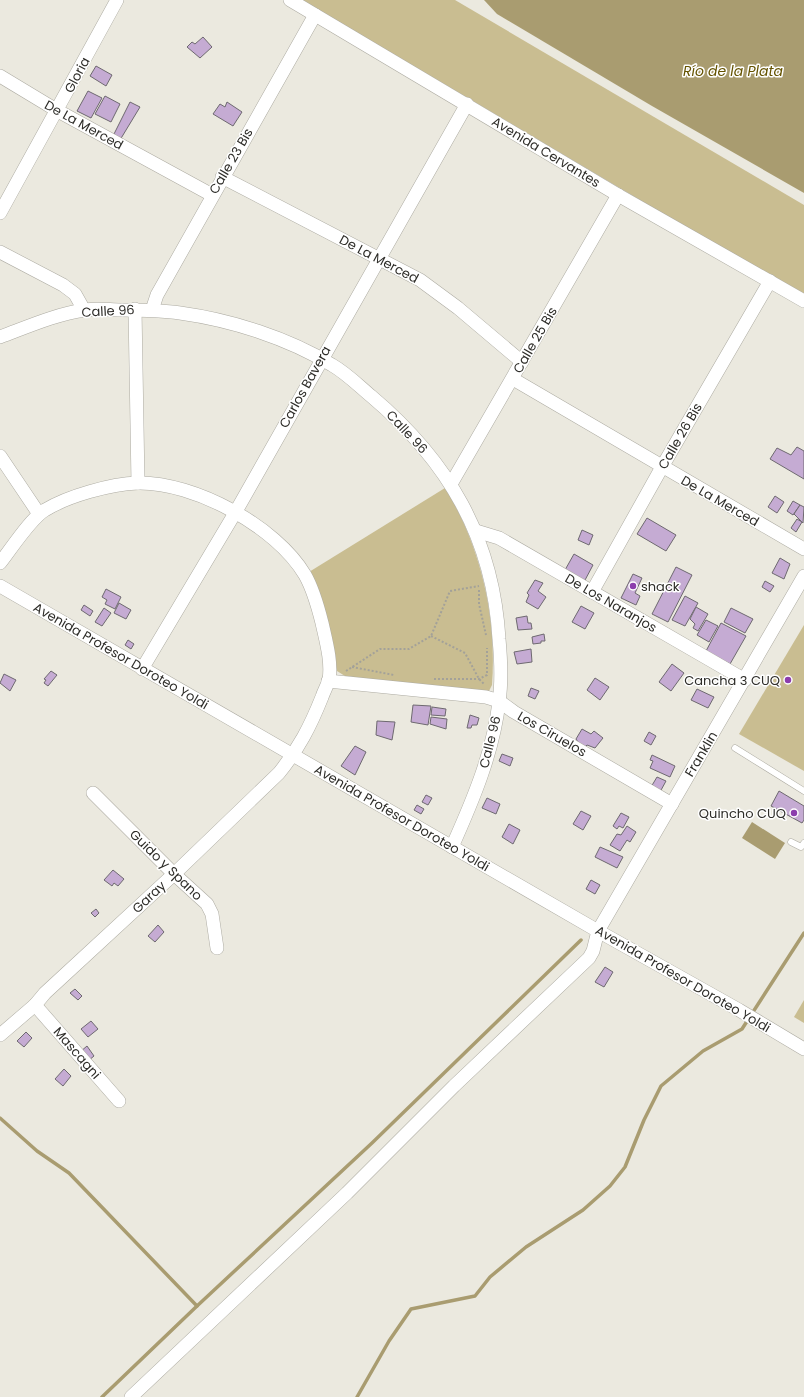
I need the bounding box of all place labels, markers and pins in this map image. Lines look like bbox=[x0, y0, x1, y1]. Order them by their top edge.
place label: shack bbox=[641, 577, 680, 596]
marker: shack bbox=[628, 581, 638, 591]
place label: Cancha 3 CUQ bbox=[684, 671, 780, 690]
marker: Cancha 3 CUQ bbox=[783, 675, 793, 685]
place label: Quincho CUQ bbox=[699, 804, 786, 823]
marker: Quincho CUQ bbox=[789, 808, 799, 818]

